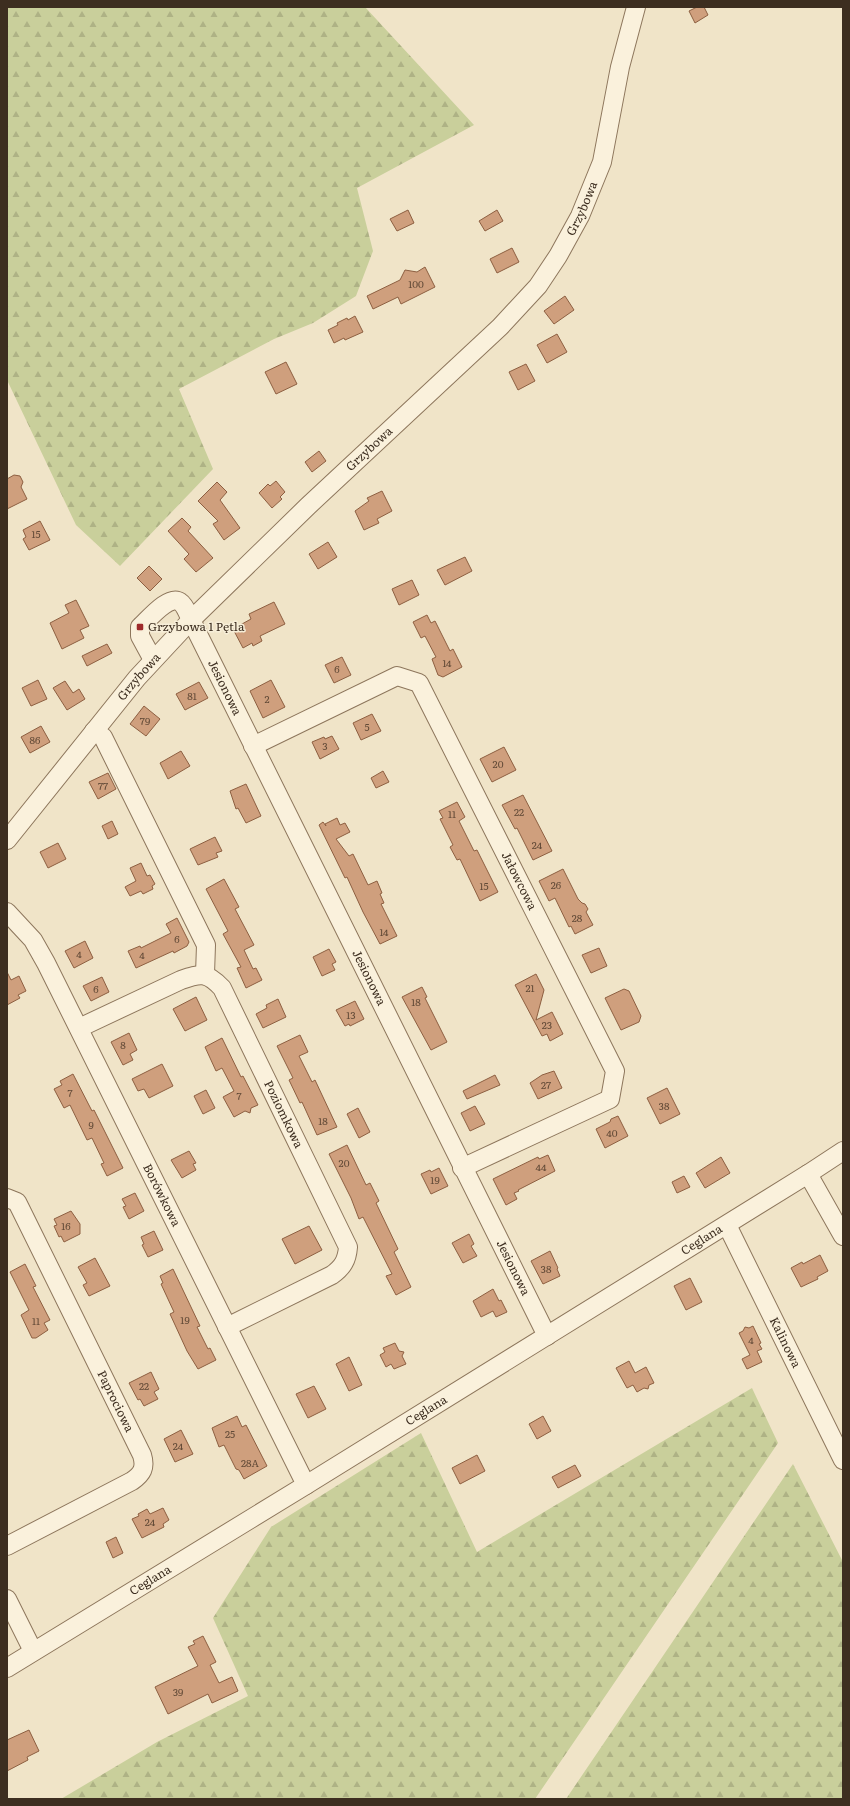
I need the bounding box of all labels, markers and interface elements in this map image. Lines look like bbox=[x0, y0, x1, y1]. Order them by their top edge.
street label: Grzybowa bbox=[561, 178, 601, 239]
house number: 100 bbox=[408, 276, 424, 291]
street label: Grzybowa bbox=[341, 421, 396, 475]
house number: 15 bbox=[31, 526, 41, 541]
place label: Grzybowa 1 Pętla bbox=[148, 617, 245, 635]
marker: Grzybowa 1 Pętla bbox=[135, 622, 145, 632]
street label: Grzybowa bbox=[112, 648, 165, 704]
house number: 14 bbox=[442, 655, 452, 670]
street label: Jesionowa bbox=[204, 656, 247, 719]
house number: 6 bbox=[334, 661, 340, 676]
house number: 81 bbox=[187, 688, 197, 703]
house number: 2 bbox=[264, 691, 270, 706]
house number: 79 bbox=[140, 713, 150, 728]
house number: 5 bbox=[364, 719, 370, 734]
house number: 86 bbox=[30, 732, 41, 747]
house number: 3 bbox=[322, 738, 328, 753]
house number: 20 bbox=[493, 756, 504, 771]
house number: 77 bbox=[98, 778, 108, 793]
house number: 22 bbox=[514, 804, 524, 819]
house number: 11 bbox=[448, 806, 456, 821]
house number: 24 bbox=[532, 837, 543, 852]
street label: Jałowcowa bbox=[498, 848, 542, 913]
house number: 26 bbox=[551, 877, 562, 892]
house number: 15 bbox=[479, 878, 489, 893]
house number: 28 bbox=[572, 910, 583, 925]
house number: 14 bbox=[379, 924, 389, 939]
house number: 6 bbox=[174, 931, 180, 946]
house number: 4 bbox=[76, 946, 82, 961]
street label: Jesionowa bbox=[348, 946, 391, 1009]
house number: 4 bbox=[139, 947, 145, 962]
house number: 21 bbox=[525, 980, 535, 995]
house number: 6 bbox=[93, 981, 99, 996]
house number: 18 bbox=[411, 994, 421, 1009]
house number: 13 bbox=[346, 1007, 356, 1022]
house number: 23 bbox=[542, 1017, 552, 1032]
house number: 8 bbox=[120, 1037, 126, 1052]
street label: Poziomkowa bbox=[260, 1077, 309, 1151]
house number: 27 bbox=[541, 1077, 551, 1092]
house number: 7 bbox=[67, 1085, 73, 1100]
house number: 7 bbox=[236, 1088, 242, 1103]
house number: 38 bbox=[659, 1098, 670, 1113]
house number: 18 bbox=[318, 1113, 328, 1128]
house number: 9 bbox=[88, 1117, 94, 1132]
house number: 40 bbox=[606, 1125, 618, 1140]
house number: 20 bbox=[339, 1155, 350, 1170]
house number: 44 bbox=[535, 1159, 547, 1174]
street label: Borówkowa bbox=[139, 1160, 186, 1230]
house number: 19 bbox=[430, 1172, 440, 1187]
house number: 16 bbox=[61, 1218, 71, 1233]
street label: Ceglana bbox=[677, 1219, 726, 1259]
street label: Jesionowa bbox=[493, 1237, 536, 1299]
house number: 38 bbox=[541, 1261, 552, 1276]
house number: 19 bbox=[180, 1312, 190, 1327]
house number: 11 bbox=[32, 1313, 40, 1328]
street label: Kalinowa bbox=[766, 1313, 806, 1371]
house number: 4 bbox=[748, 1332, 754, 1347]
street label: Paprociowa bbox=[93, 1367, 140, 1435]
house number: 22 bbox=[139, 1378, 149, 1393]
street label: Ceglana bbox=[401, 1390, 450, 1429]
house number: 25 bbox=[225, 1426, 235, 1441]
house number: 24 bbox=[173, 1438, 184, 1453]
house number: 28A bbox=[241, 1455, 260, 1470]
house number: 24 bbox=[145, 1514, 156, 1529]
street label: Ceglana bbox=[125, 1559, 175, 1599]
house number: 39 bbox=[173, 1684, 183, 1699]

